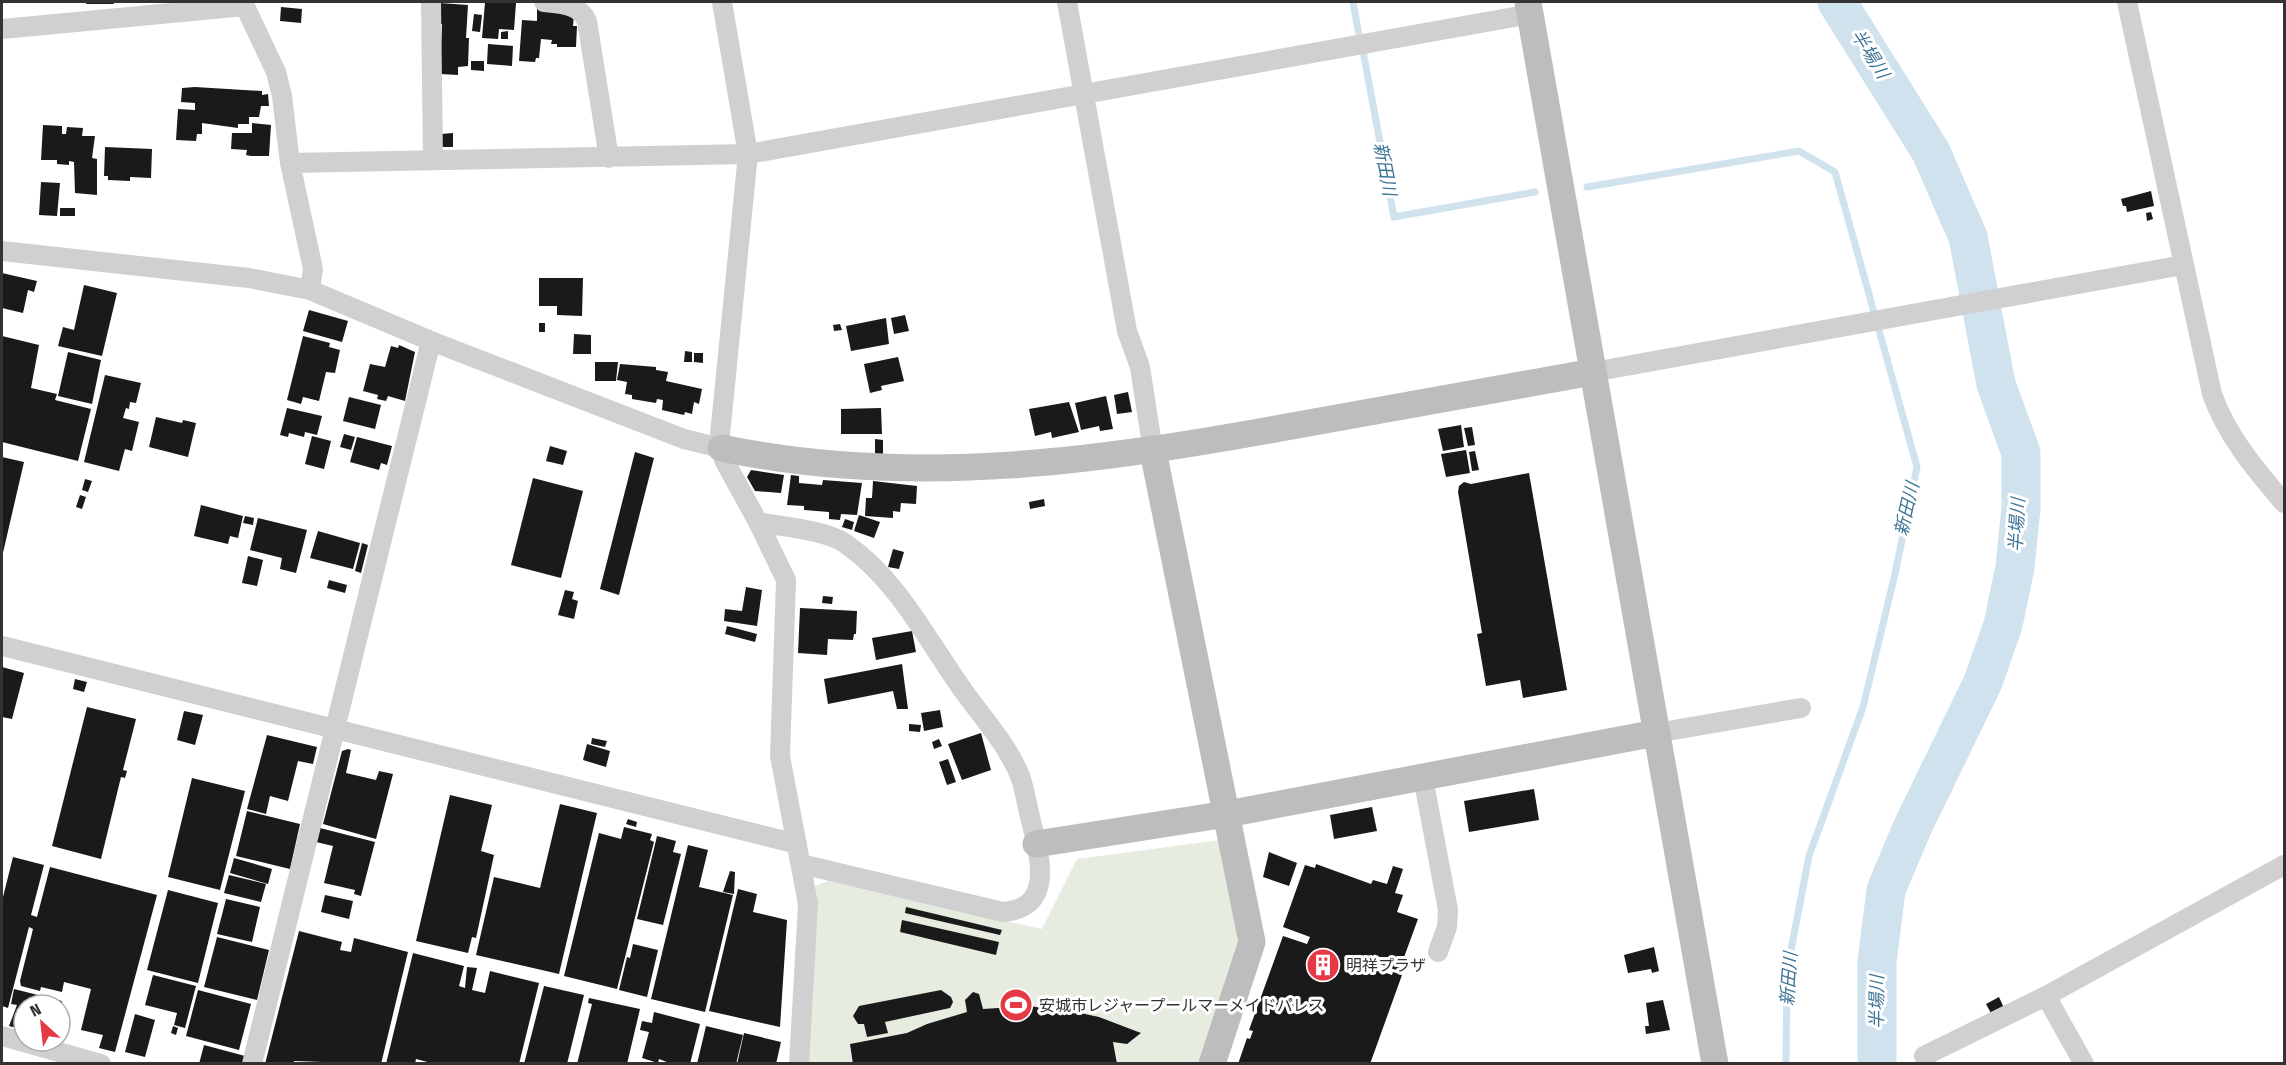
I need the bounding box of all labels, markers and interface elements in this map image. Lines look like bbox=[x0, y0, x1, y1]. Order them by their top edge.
water label: 半場川 bbox=[1846, 25, 1895, 84]
water label: 新田川 bbox=[1369, 140, 1401, 200]
water label: 新田川 bbox=[1890, 478, 1924, 538]
water label: 半場川 bbox=[2005, 495, 2030, 553]
building icon: 明祥プラザ bbox=[1305, 947, 1341, 983]
water label: 新田川 bbox=[1776, 949, 1802, 1007]
place label: 明祥プラザ bbox=[1346, 956, 1426, 975]
water label: 半場川 bbox=[1866, 973, 1888, 1029]
sports icon: 安城市レジャープールマーメイドパレス bbox=[998, 987, 1034, 1023]
north arrow bbox=[12, 993, 72, 1053]
place label: 安城市レジャープールマーメイドパレス bbox=[1039, 996, 1325, 1015]
text: N bbox=[27, 999, 44, 1021]

